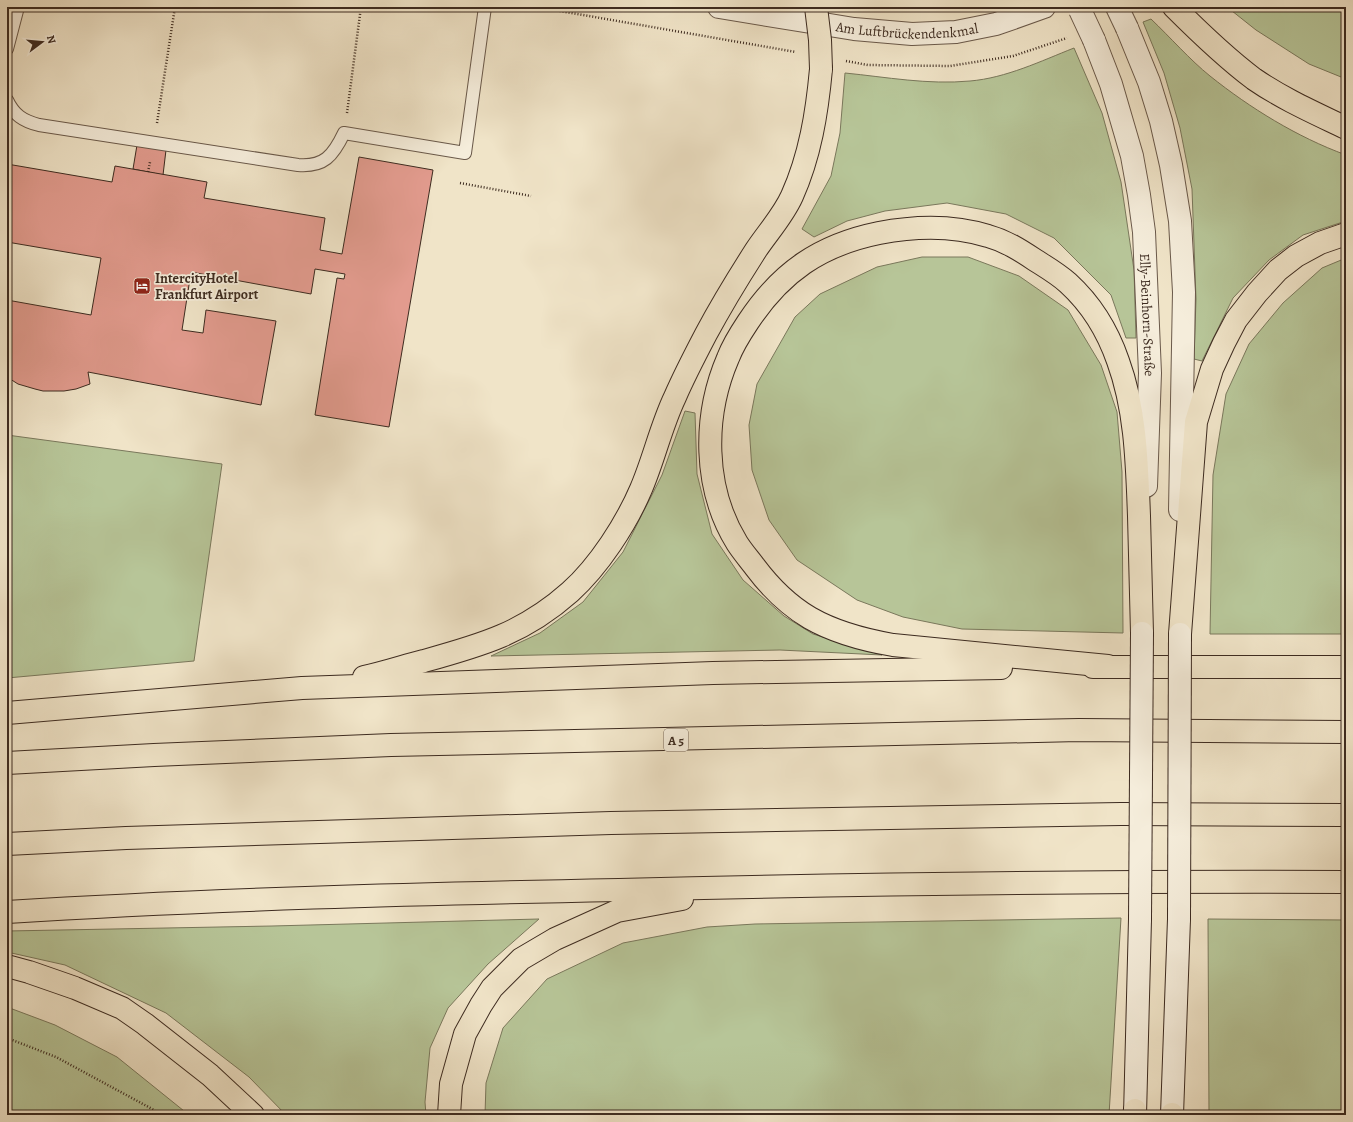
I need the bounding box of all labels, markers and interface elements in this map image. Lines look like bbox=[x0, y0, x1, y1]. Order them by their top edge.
street label: Am Luftbrückendenkmal bbox=[833, 17, 980, 44]
north arrow bbox=[22, 22, 62, 62]
text: N bbox=[43, 33, 59, 45]
street label: Elly-Beinhorn-Straße bbox=[1135, 253, 1160, 377]
place label: IntercityHotel Frankfurt Airport bbox=[155, 269, 259, 304]
hotel icon: IntercityHotel Frankfurt Airport bbox=[132, 276, 152, 296]
road number: A 5 bbox=[664, 729, 688, 751]

